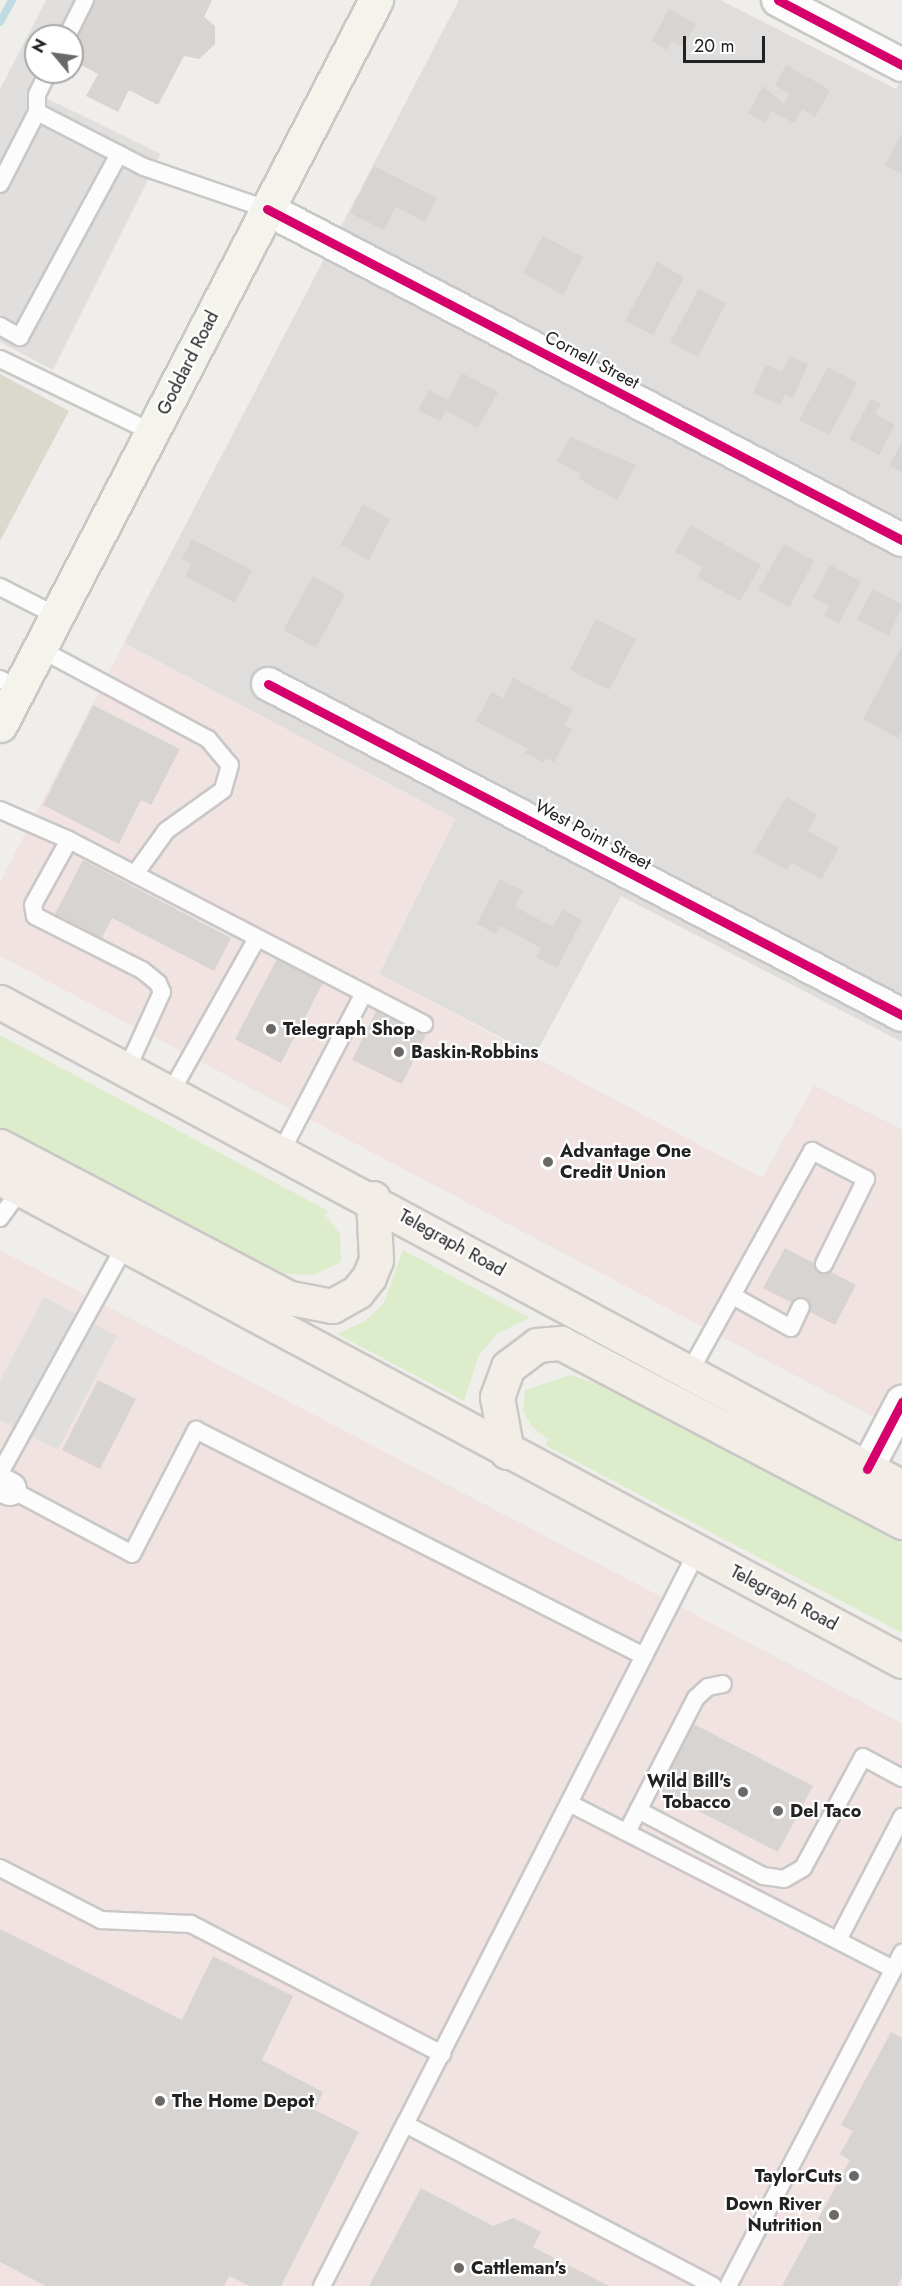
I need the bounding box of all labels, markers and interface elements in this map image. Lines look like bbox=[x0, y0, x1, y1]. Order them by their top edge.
north arrow bbox=[24, 24, 84, 84]
scale bar bbox=[686, 24, 768, 62]
text: 20 m bbox=[694, 33, 734, 59]
text: N bbox=[26, 35, 53, 57]
street label: Goddard Road bbox=[153, 307, 223, 419]
street label: Cornell Street bbox=[541, 326, 643, 394]
street label: West Point Street bbox=[531, 795, 655, 875]
place label: Telegraph Shop bbox=[283, 1018, 415, 1040]
marker: Telegraph Shop bbox=[264, 1022, 278, 1036]
place label: Baskin-Robbins bbox=[411, 1041, 539, 1063]
marker: Baskin-Robbins bbox=[392, 1045, 406, 1059]
place label: Advantage One Credit Union bbox=[560, 1141, 691, 1184]
marker: Advantage One Credit Union bbox=[541, 1155, 555, 1169]
street label: Telegraph Road bbox=[395, 1205, 509, 1281]
street label: Telegraph Road bbox=[727, 1561, 841, 1635]
place label: Wild Bill's Tobacco bbox=[647, 1771, 731, 1814]
marker: Wild Bill's Tobacco bbox=[736, 1785, 750, 1799]
place label: Del Taco bbox=[790, 1800, 861, 1822]
marker: Del Taco bbox=[771, 1804, 785, 1818]
place label: The Home Depot bbox=[172, 2090, 314, 2112]
marker: The Home Depot bbox=[153, 2094, 167, 2108]
place label: TaylorCuts bbox=[755, 2165, 842, 2187]
marker: TaylorCuts bbox=[847, 2169, 861, 2183]
place label: Down River Nutrition bbox=[725, 2194, 822, 2236]
marker: Down River Nutrition bbox=[827, 2208, 841, 2222]
place label: Cattleman's bbox=[471, 2257, 566, 2279]
marker: Cattleman's bbox=[452, 2261, 466, 2275]

